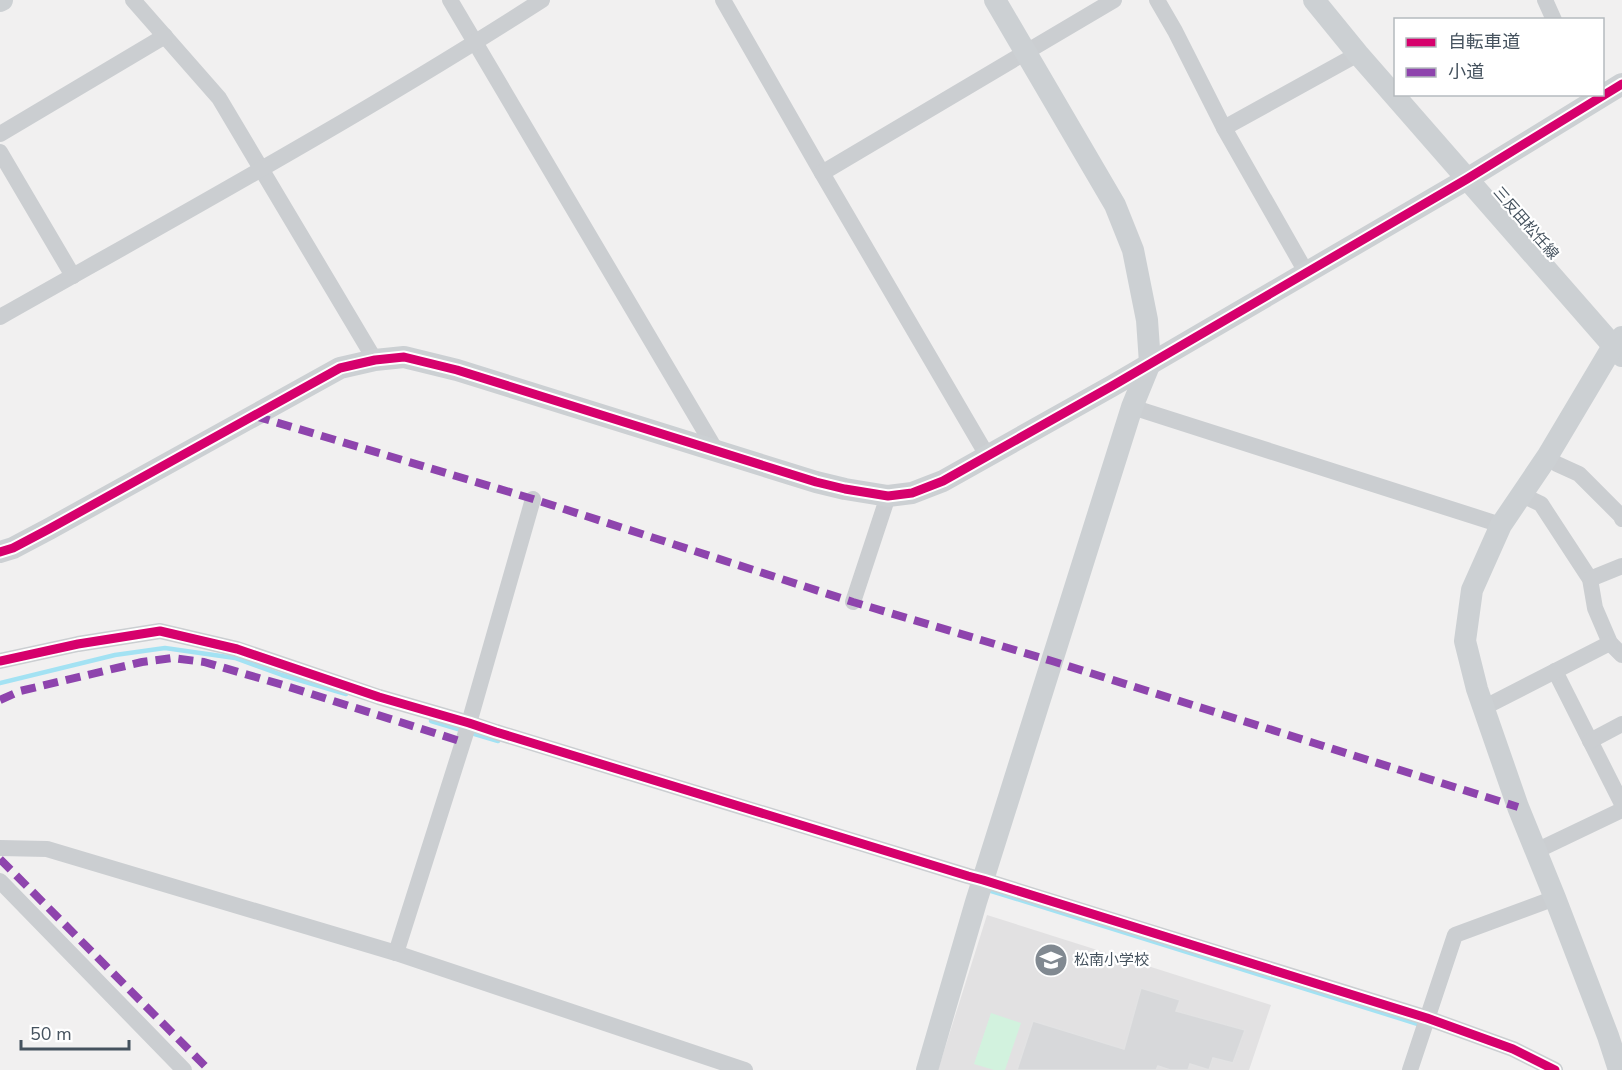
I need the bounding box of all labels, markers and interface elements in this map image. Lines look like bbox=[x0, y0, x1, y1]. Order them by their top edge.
legend bbox=[1394, 18, 1604, 96]
text: 自転車道 bbox=[1448, 30, 1520, 54]
text: 小道 bbox=[1448, 60, 1484, 84]
street label: 三反田松任線 bbox=[1489, 182, 1563, 264]
school or university icon: 松南小学校 bbox=[1033, 942, 1069, 978]
place label: 松南小学校 bbox=[1074, 950, 1149, 970]
scale bar bbox=[21, 1013, 129, 1051]
text: 50 m bbox=[30, 1022, 72, 1046]

